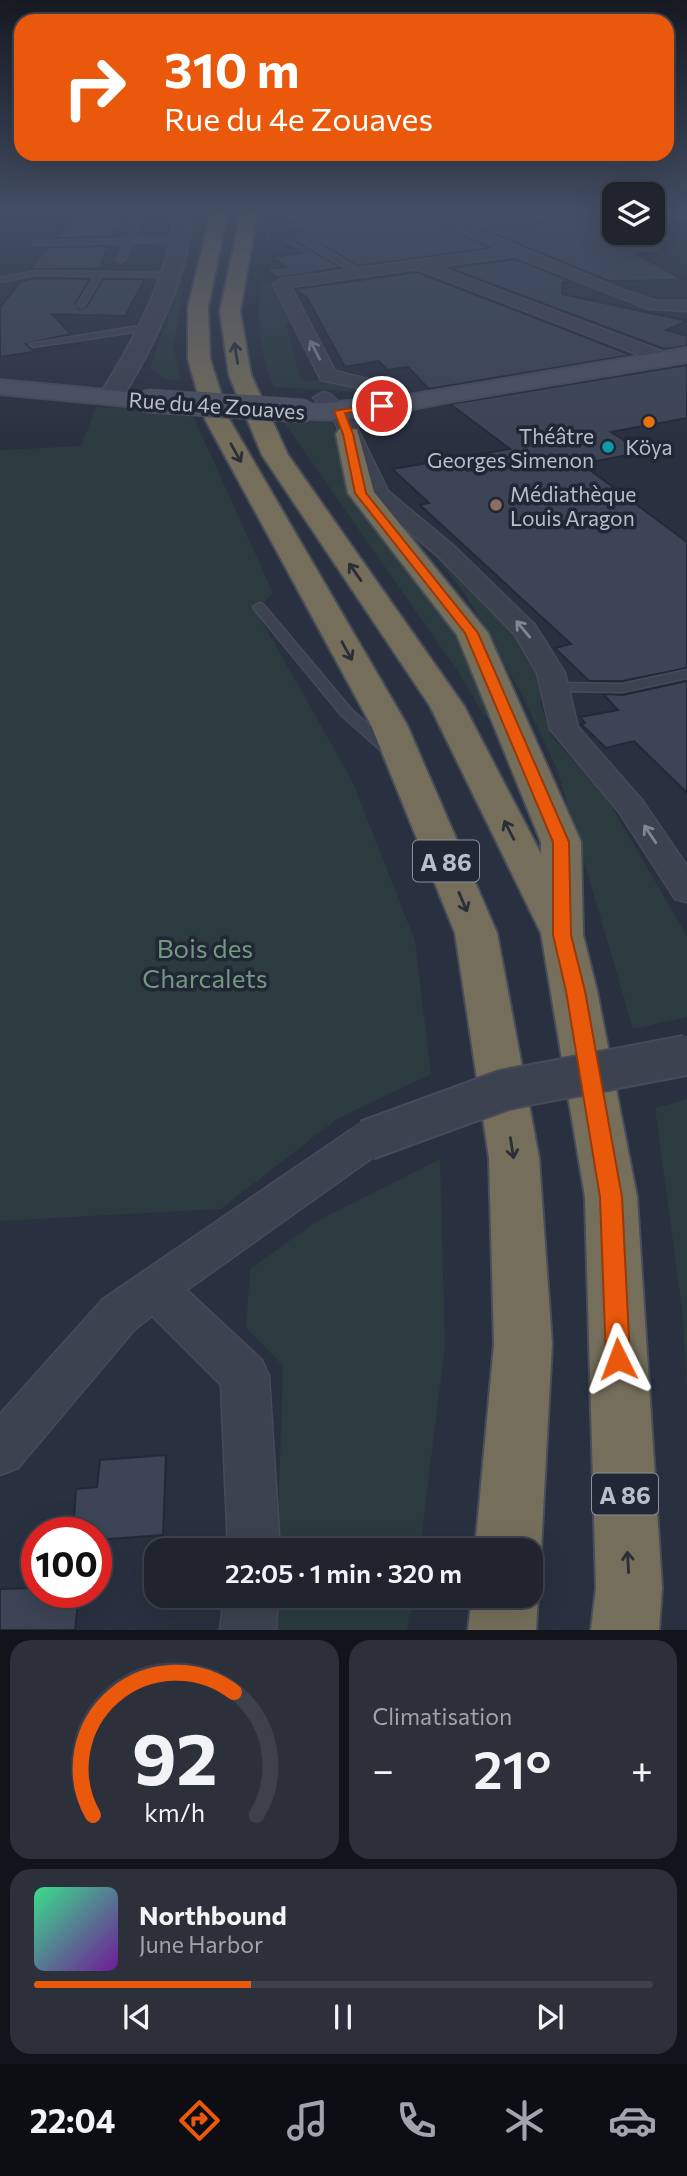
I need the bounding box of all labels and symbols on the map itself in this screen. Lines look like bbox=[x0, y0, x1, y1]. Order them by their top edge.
one-way arrow bbox=[307, 340, 321, 361]
one-way arrow bbox=[230, 342, 243, 365]
pin bbox=[352, 376, 412, 436]
street label: Rue du 4e Zouaves bbox=[128, 386, 306, 424]
marker: Köya bbox=[641, 414, 657, 430]
place label: Théâtre Georges Simenon bbox=[427, 423, 594, 472]
place label: Köya bbox=[625, 434, 673, 459]
marker: Théâtre Georges Simenon bbox=[600, 439, 616, 455]
one-way arrow bbox=[230, 442, 243, 463]
place label: Médiathèque Louis Aragon bbox=[510, 481, 636, 530]
marker: Médiathèque Louis Aragon bbox=[488, 497, 504, 513]
one-way arrow bbox=[348, 563, 362, 582]
one-way arrow bbox=[515, 620, 531, 638]
one-way arrow bbox=[340, 641, 354, 661]
one-way arrow bbox=[502, 820, 516, 841]
one-way arrow bbox=[642, 825, 657, 844]
road number: A 86 bbox=[413, 840, 479, 882]
one-way arrow bbox=[458, 890, 471, 912]
park label: Bois des Charcalets bbox=[142, 932, 268, 993]
one-way arrow bbox=[506, 1136, 519, 1159]
position arrow bbox=[581, 1322, 655, 1396]
road number: A 86 bbox=[592, 1474, 658, 1514]
speed limit sign: 100 bbox=[21, 1517, 112, 1608]
one-way arrow bbox=[621, 1551, 634, 1574]

